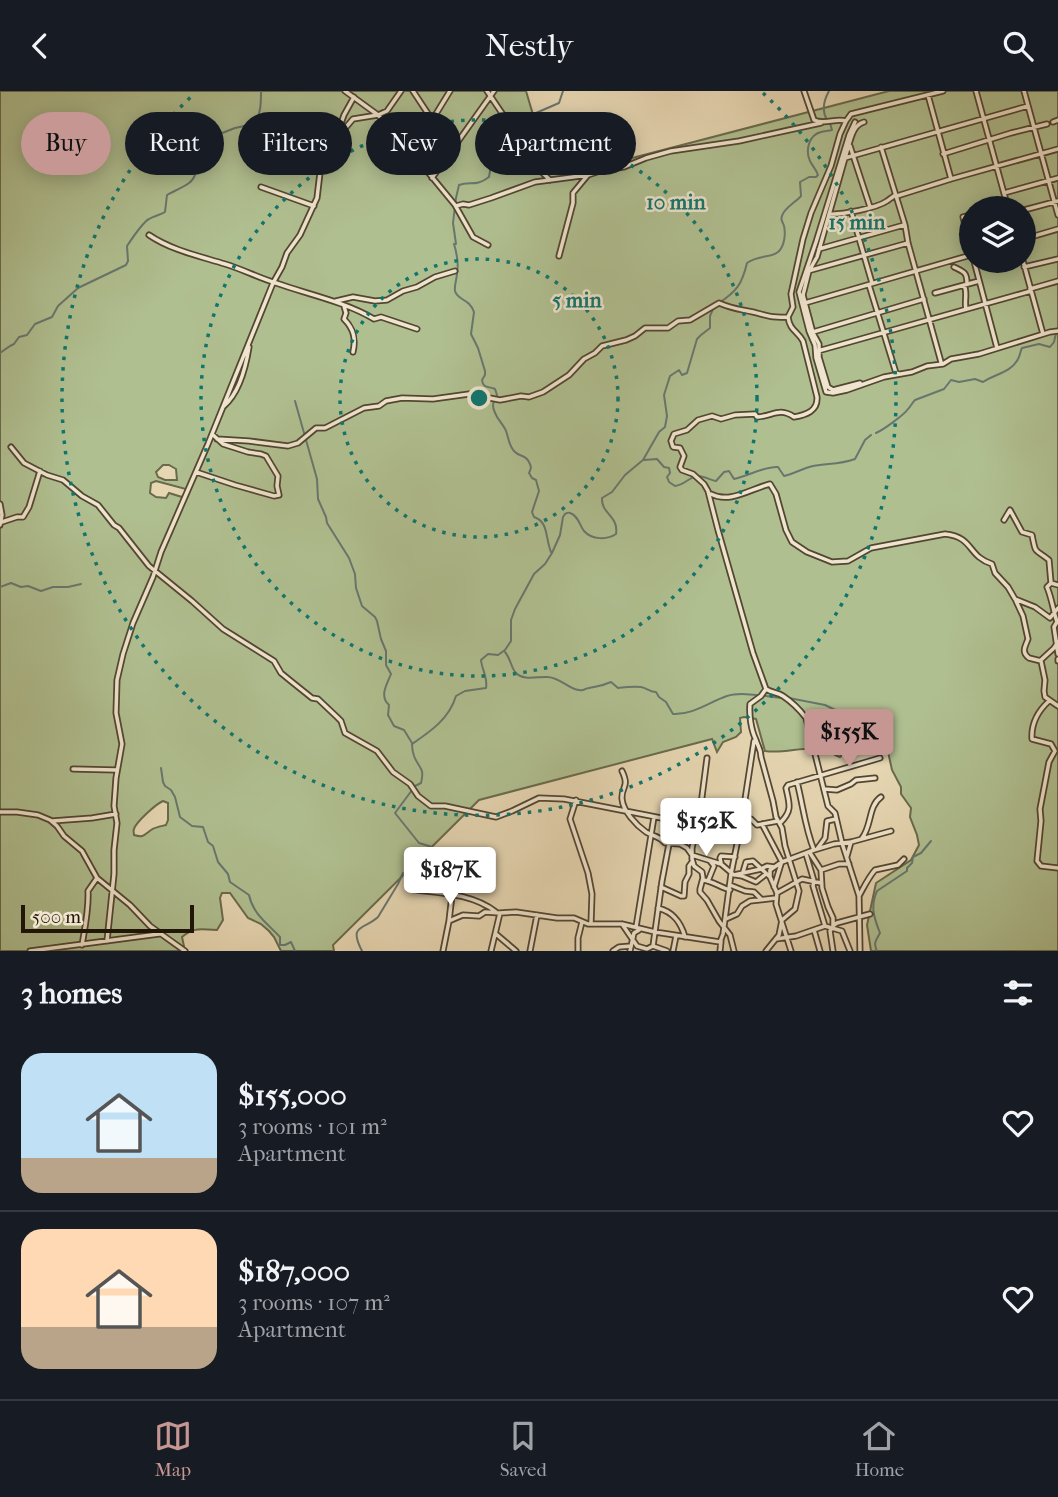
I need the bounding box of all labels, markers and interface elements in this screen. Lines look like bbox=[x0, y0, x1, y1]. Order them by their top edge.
icon: back bbox=[21, 27, 59, 65]
text: Nestly bbox=[485, 27, 573, 64]
icon: search bbox=[999, 27, 1037, 65]
chip: Buy bbox=[21, 112, 111, 175]
chip: Rent bbox=[125, 112, 224, 175]
chip: Filters bbox=[238, 112, 352, 175]
chip: New bbox=[366, 112, 461, 175]
chip: Apartment bbox=[475, 112, 636, 175]
text: 10 min bbox=[646, 190, 706, 214]
map controls bbox=[959, 196, 1036, 273]
button: layers bbox=[959, 196, 1036, 273]
text: 15 min bbox=[829, 210, 886, 234]
text: 5 min bbox=[552, 288, 603, 312]
centre of rings bbox=[467, 386, 491, 410]
pin: $155K bbox=[800, 709, 898, 769]
text: $155K bbox=[820, 718, 878, 745]
pin: $152K bbox=[657, 799, 755, 858]
text: $152K bbox=[676, 807, 736, 834]
pin: $187K bbox=[401, 847, 499, 907]
text: $187K bbox=[420, 856, 480, 883]
scale bar bbox=[21, 902, 194, 934]
text: 500 m bbox=[32, 906, 81, 928]
icon: filters bbox=[999, 974, 1037, 1012]
text: 3 homes bbox=[21, 976, 122, 1011]
text: $155,000 bbox=[238, 1078, 347, 1113]
icon: home bbox=[77, 1081, 161, 1165]
icon: heart bbox=[999, 1104, 1037, 1142]
text: 3 rooms · 101 m² bbox=[238, 1113, 387, 1140]
text: Apartment bbox=[238, 1140, 346, 1167]
text: $187,000 bbox=[238, 1254, 350, 1289]
icon: home bbox=[77, 1257, 161, 1341]
icon: heart bbox=[999, 1280, 1037, 1318]
text: 3 rooms · 107 m² bbox=[238, 1289, 390, 1316]
text: Apartment bbox=[238, 1316, 346, 1343]
tab: Map bbox=[154, 1417, 192, 1481]
tab: Saved bbox=[500, 1417, 547, 1481]
tab: Home bbox=[855, 1417, 904, 1481]

